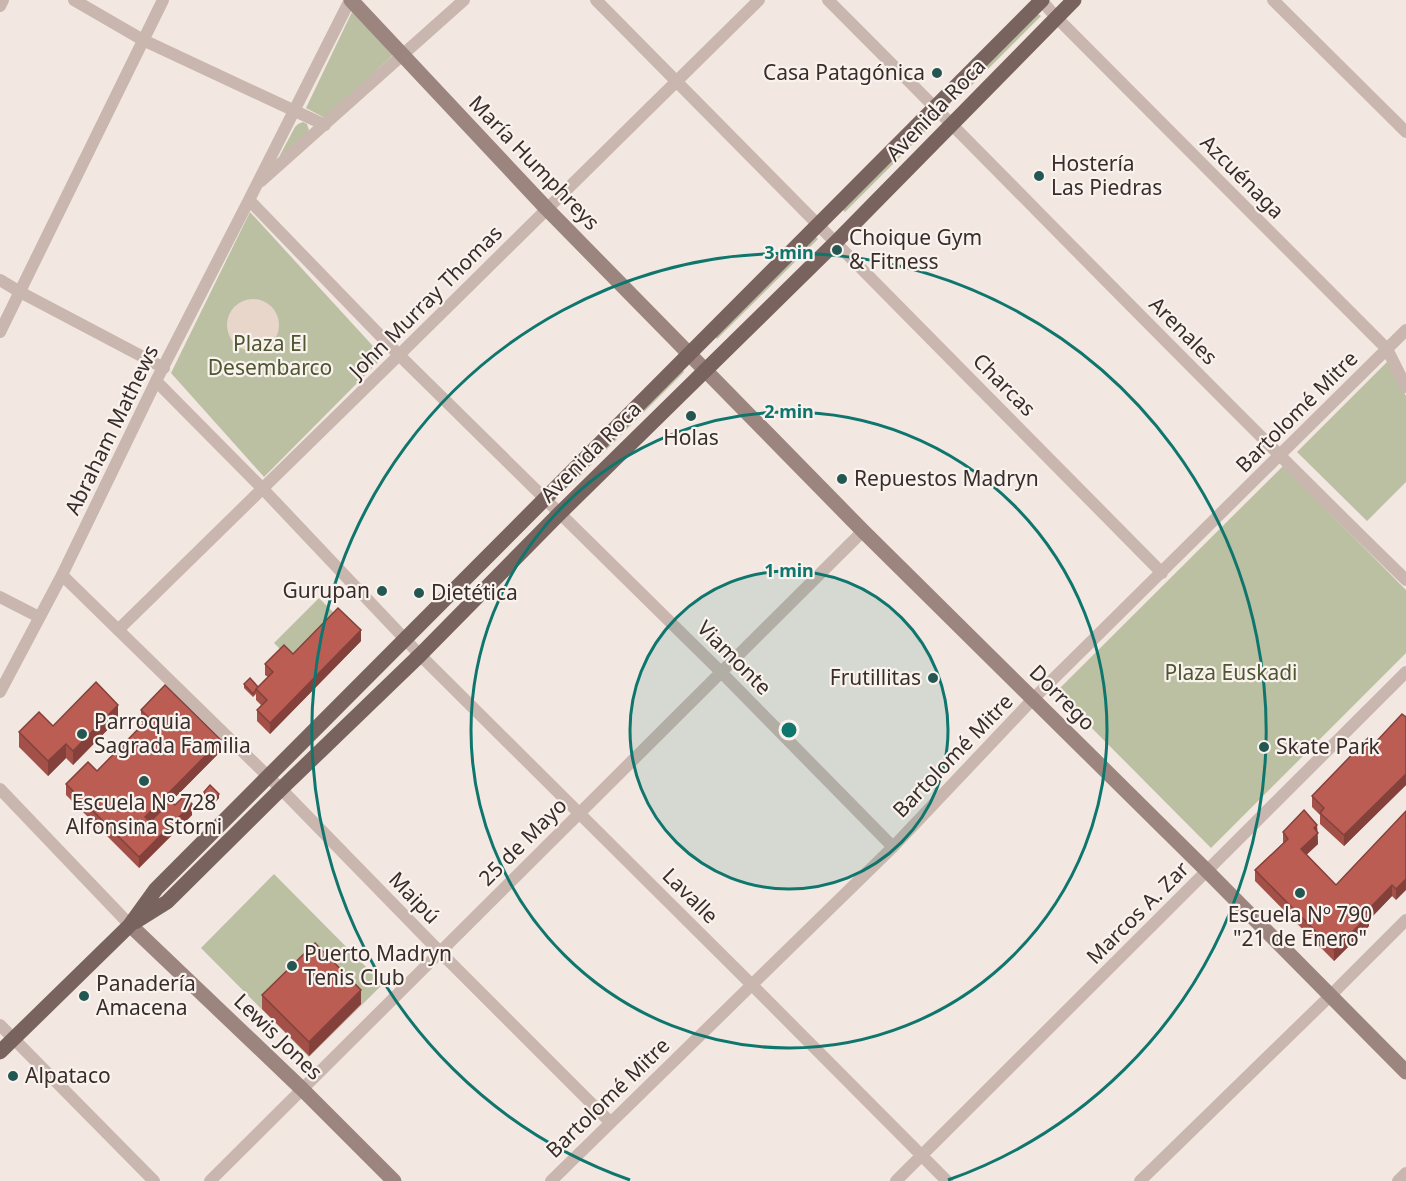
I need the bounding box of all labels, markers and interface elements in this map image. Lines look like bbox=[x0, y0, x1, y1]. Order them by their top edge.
street label: Avenida Roca bbox=[879, 52, 991, 167]
place label: Casa Patagónica bbox=[763, 58, 925, 86]
marker: Casa Patagónica bbox=[930, 66, 944, 80]
street label: María Humphreys bbox=[463, 89, 606, 236]
street label: Azcuénaga bbox=[1195, 128, 1291, 224]
place label: Hostería Las Piedras bbox=[1051, 149, 1162, 201]
marker: Hostería Las Piedras bbox=[1032, 169, 1046, 183]
street label: John Murray Thomas bbox=[341, 219, 508, 385]
place label: Choique Gym & Fitness bbox=[849, 223, 982, 275]
text: 3 min bbox=[764, 240, 814, 264]
marker: Choique Gym & Fitness bbox=[830, 243, 844, 257]
street label: Arenales bbox=[1144, 290, 1224, 370]
park label: Plaza El Desembarco bbox=[208, 329, 332, 381]
street label: Abraham Mathews bbox=[58, 340, 164, 519]
street label: Bartolomé Mitre bbox=[1229, 344, 1363, 478]
street label: Charcas bbox=[967, 347, 1042, 422]
street label: Avenida Roca bbox=[534, 395, 647, 508]
text: 2 min bbox=[764, 399, 814, 423]
marker: Holas bbox=[684, 409, 698, 423]
place label: Holas bbox=[663, 423, 719, 451]
place label: Repuestos Madryn bbox=[854, 464, 1039, 492]
marker: Repuestos Madryn bbox=[835, 472, 849, 486]
text: 1 min bbox=[764, 558, 814, 582]
place label: Gurupan bbox=[282, 576, 370, 604]
place label: Dietética bbox=[431, 578, 518, 606]
marker: Gurupan bbox=[375, 584, 389, 598]
marker: Dietética bbox=[412, 586, 426, 600]
street label: Viamonte bbox=[691, 614, 778, 701]
street label: Dorrego bbox=[1024, 658, 1102, 736]
park label: Plaza Euskadi bbox=[1164, 658, 1298, 686]
place label: Frutillitas bbox=[830, 663, 921, 691]
marker: Frutillitas bbox=[926, 671, 940, 685]
street label: Bartolomé Mitre bbox=[886, 687, 1018, 823]
place label: Parroquia Sagrada Familia bbox=[94, 707, 251, 759]
centre of rings bbox=[779, 720, 799, 740]
marker: Parroquia Sagrada Familia bbox=[75, 727, 89, 741]
place label: Skate Park bbox=[1276, 732, 1381, 760]
marker: Skate Park bbox=[1257, 740, 1271, 754]
marker: Escuela Nº 728 Alfonsina Storni bbox=[137, 774, 151, 788]
place label: Escuela Nº 728 Alfonsina Storni bbox=[66, 788, 222, 840]
street label: 25 de Mayo bbox=[472, 791, 572, 891]
street label: Marcos A. Zar bbox=[1080, 855, 1195, 970]
street label: Lavalle bbox=[657, 861, 725, 929]
street label: Maipú bbox=[383, 865, 446, 929]
marker: Escuela Nº 790 "21 de Enero" bbox=[1293, 886, 1307, 900]
place label: Escuela Nº 790 "21 de Enero" bbox=[1228, 900, 1372, 952]
place label: Puerto Madryn Tenis Club bbox=[304, 939, 452, 991]
marker: Puerto Madryn Tenis Club bbox=[285, 959, 299, 973]
place label: Panadería Amacena bbox=[96, 969, 196, 1021]
street label: Lewis Jones bbox=[228, 987, 329, 1086]
marker: Panadería Amacena bbox=[77, 989, 91, 1003]
street label: Bartolomé Mitre bbox=[539, 1031, 675, 1163]
place label: Alpataco bbox=[25, 1061, 111, 1089]
marker: Alpataco bbox=[6, 1069, 20, 1083]

